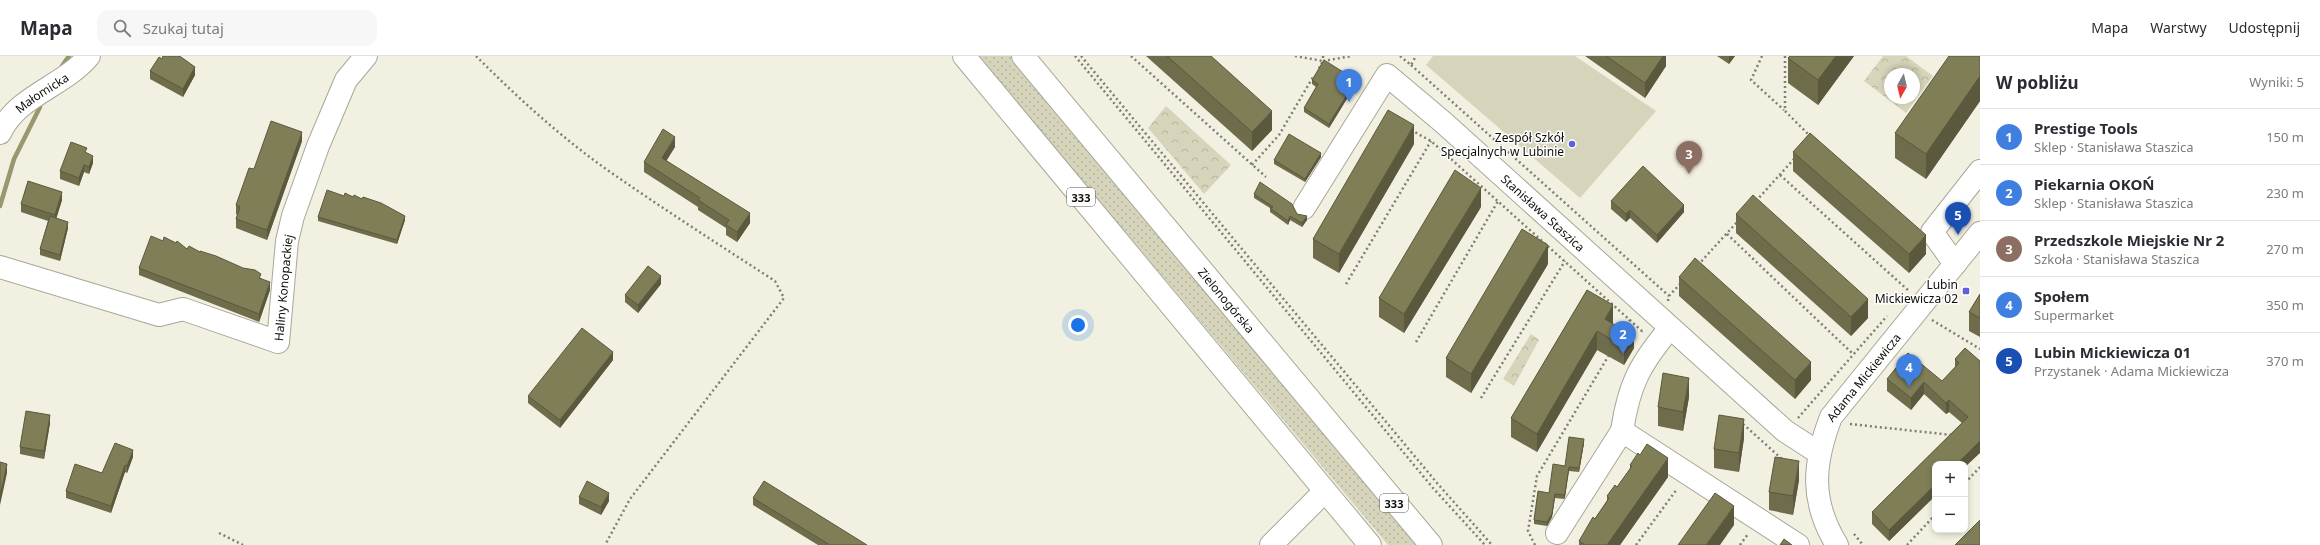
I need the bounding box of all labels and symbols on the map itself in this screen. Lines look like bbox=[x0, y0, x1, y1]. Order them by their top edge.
street label: Małomicka bbox=[11, 68, 72, 117]
north arrow bbox=[1884, 68, 1920, 104]
pin: 1 bbox=[1336, 69, 1362, 102]
place label: Zespół Szkół Specjalnych w Lubinie bbox=[1441, 129, 1565, 160]
marker: Zespół Szkół Specjalnych w Lubinie bbox=[1567, 139, 1577, 149]
pin: 3 bbox=[1676, 141, 1702, 174]
street label: Stanisława Staszica bbox=[1498, 170, 1589, 255]
road number: 333 bbox=[1067, 188, 1095, 206]
pin: 5 bbox=[1945, 202, 1971, 235]
street label: Haliny Konopackiej bbox=[270, 232, 297, 342]
street label: Zielonogórska bbox=[1194, 264, 1259, 336]
place label: Lubin Mickiewicza 02 bbox=[1875, 276, 1958, 307]
marker: Lubin Mickiewicza 02 bbox=[1961, 286, 1971, 296]
your location bbox=[1068, 315, 1088, 335]
pin: 2 bbox=[1610, 321, 1636, 354]
street label: Adama Mickiewicza bbox=[1822, 329, 1904, 425]
pin: 4 bbox=[1896, 354, 1922, 387]
road number: 333 bbox=[1380, 494, 1408, 512]

